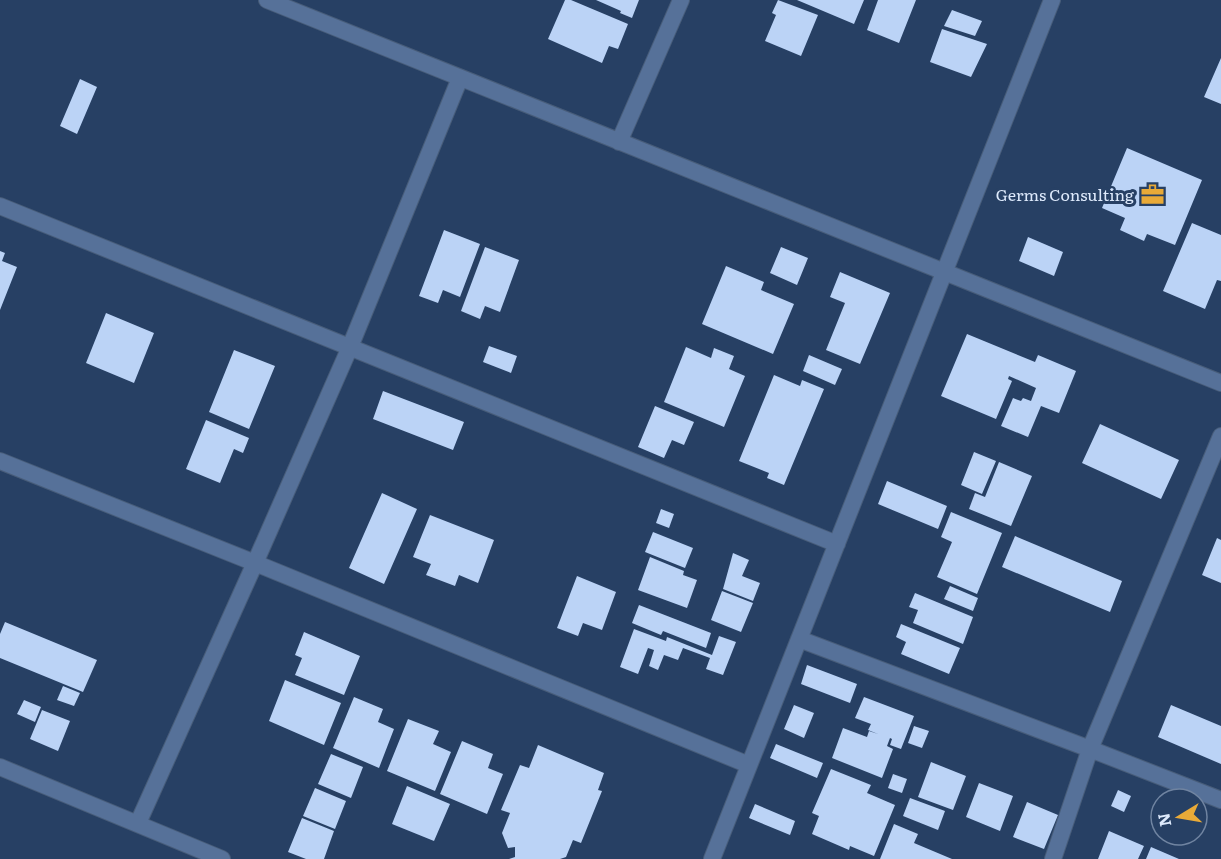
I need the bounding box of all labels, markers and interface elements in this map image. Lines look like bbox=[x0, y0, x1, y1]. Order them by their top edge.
office icon: Germs Consulting bbox=[1139, 181, 1165, 207]
place label: Germs Consulting bbox=[996, 182, 1134, 206]
north arrow bbox=[1149, 787, 1209, 847]
text: N bbox=[1150, 811, 1176, 829]

